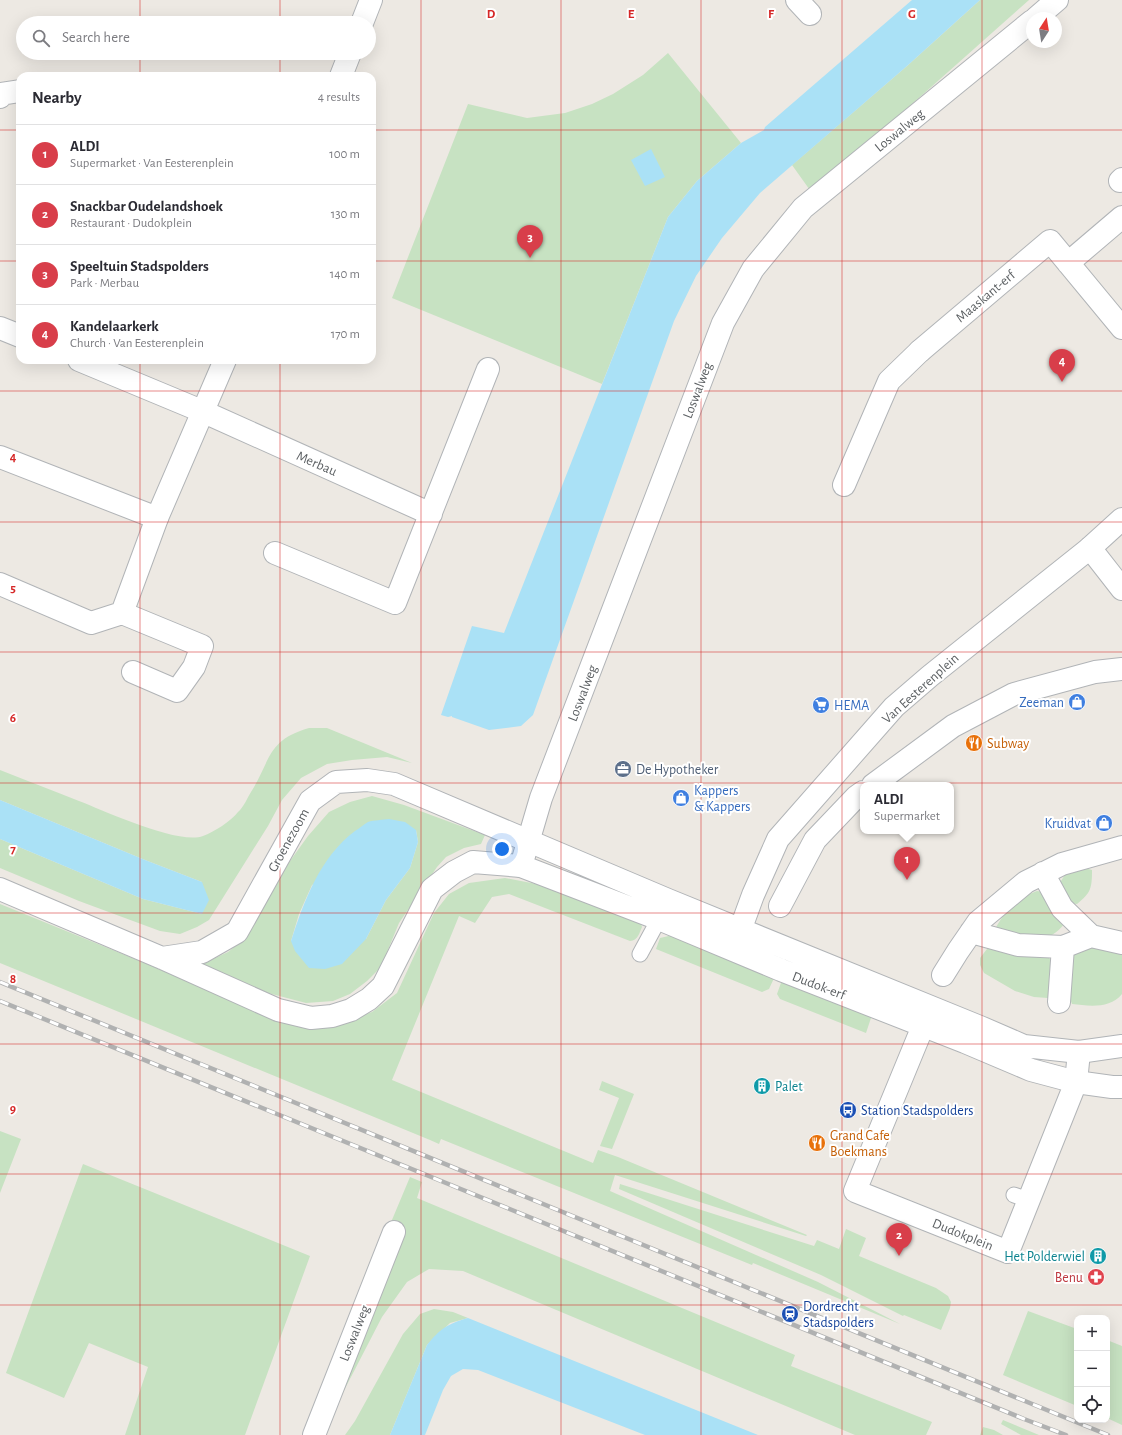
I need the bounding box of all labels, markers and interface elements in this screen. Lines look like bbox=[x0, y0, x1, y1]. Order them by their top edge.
text: D bbox=[487, 8, 496, 21]
text: E bbox=[628, 8, 635, 21]
text: F bbox=[768, 8, 775, 21]
text: G bbox=[908, 8, 916, 21]
north arrow bbox=[1026, 12, 1062, 48]
search box bbox=[16, 16, 376, 60]
icon: search bbox=[30, 27, 52, 49]
text: Search here bbox=[62, 30, 130, 45]
text: Nearby bbox=[32, 89, 82, 106]
text: 4 results bbox=[318, 91, 360, 104]
street label: Loswalweg bbox=[872, 107, 927, 155]
text: ALDI bbox=[70, 139, 100, 154]
text: 1 bbox=[43, 148, 47, 161]
text: 100 m bbox=[329, 148, 360, 161]
text: Supermarket · Van Eesterenplein bbox=[70, 157, 234, 170]
text: Snackbar Oudelandshoek bbox=[70, 199, 223, 214]
text: 2 bbox=[42, 208, 48, 221]
text: 130 m bbox=[331, 208, 360, 221]
text: Restaurant · Dudokplein bbox=[70, 217, 192, 230]
pin: 3 bbox=[517, 225, 543, 258]
text: Speeltuin Stadspolders bbox=[70, 259, 209, 274]
text: 3 bbox=[42, 268, 48, 281]
text: 140 m bbox=[330, 268, 360, 281]
street label: Maaskant-erf bbox=[953, 268, 1018, 325]
text: Park · Merbau bbox=[70, 277, 139, 290]
text: Kandelaarkerk bbox=[70, 319, 159, 334]
text: 4 bbox=[42, 328, 48, 341]
text: 170 m bbox=[331, 328, 360, 341]
text: Church · Van Eesterenplein bbox=[70, 337, 204, 350]
pin: 4 bbox=[1049, 349, 1075, 382]
street label: Loswalweg bbox=[681, 360, 715, 420]
street label: Merbau bbox=[294, 449, 339, 479]
text: 4 bbox=[10, 451, 17, 464]
text: 5 bbox=[10, 582, 16, 595]
street label: Van Eesterenplein bbox=[880, 651, 962, 727]
street label: Loswalweg bbox=[566, 663, 600, 723]
shop icon: Zeeman bbox=[1067, 692, 1087, 712]
supermarket icon: HEMA bbox=[811, 695, 831, 715]
place label: Zeeman bbox=[1019, 696, 1064, 710]
place label: HEMA bbox=[834, 699, 869, 713]
text: 6 bbox=[10, 712, 16, 725]
restaurant icon: Subway bbox=[964, 733, 984, 753]
place label: Subway bbox=[987, 737, 1029, 751]
office icon: De Hypotheker bbox=[613, 759, 633, 779]
place label: De Hypotheker bbox=[636, 763, 719, 777]
popup bbox=[860, 782, 954, 834]
place label: Kappers & Kappers bbox=[694, 784, 750, 814]
shop icon: Kappers & Kappers bbox=[671, 788, 691, 808]
text: ALDI bbox=[874, 792, 904, 807]
street label: Groenezoom bbox=[266, 806, 312, 874]
text: Supermarket bbox=[874, 810, 940, 823]
shop icon: Kruidvat bbox=[1094, 813, 1114, 833]
place label: Kruidvat bbox=[1045, 817, 1092, 831]
your location bbox=[492, 839, 512, 859]
text: 7 bbox=[10, 843, 16, 856]
pin: 1 bbox=[894, 847, 920, 880]
street label: Dudok-erf bbox=[790, 969, 848, 1003]
text: 8 bbox=[10, 973, 16, 986]
building icon: Palet bbox=[752, 1076, 772, 1096]
place label: Palet bbox=[775, 1080, 803, 1094]
bus stop icon: Station Stadspolders bbox=[838, 1100, 858, 1120]
text: 9 bbox=[10, 1103, 16, 1116]
place label: Station Stadspolders bbox=[861, 1104, 974, 1118]
place label: Grand Cafe Boekmans bbox=[830, 1129, 890, 1159]
restaurant icon: Grand Cafe Boekmans bbox=[807, 1133, 827, 1153]
street label: Dudokplein bbox=[930, 1216, 995, 1253]
pin: 2 bbox=[886, 1223, 912, 1256]
building icon: Het Polderwiel bbox=[1088, 1246, 1108, 1266]
place label: Het Polderwiel bbox=[1004, 1250, 1085, 1264]
pharmacy icon: Benu bbox=[1086, 1267, 1106, 1287]
place label: Benu bbox=[1055, 1271, 1083, 1285]
place label: Dordrecht Stadspolders bbox=[803, 1300, 874, 1330]
street label: Loswalweg bbox=[337, 1303, 373, 1363]
station icon: Dordrecht Stadspolders bbox=[780, 1304, 800, 1324]
map controls bbox=[1074, 1315, 1110, 1423]
button: + bbox=[1074, 1315, 1110, 1351]
button: − bbox=[1074, 1351, 1110, 1387]
button: locate bbox=[1074, 1387, 1110, 1423]

